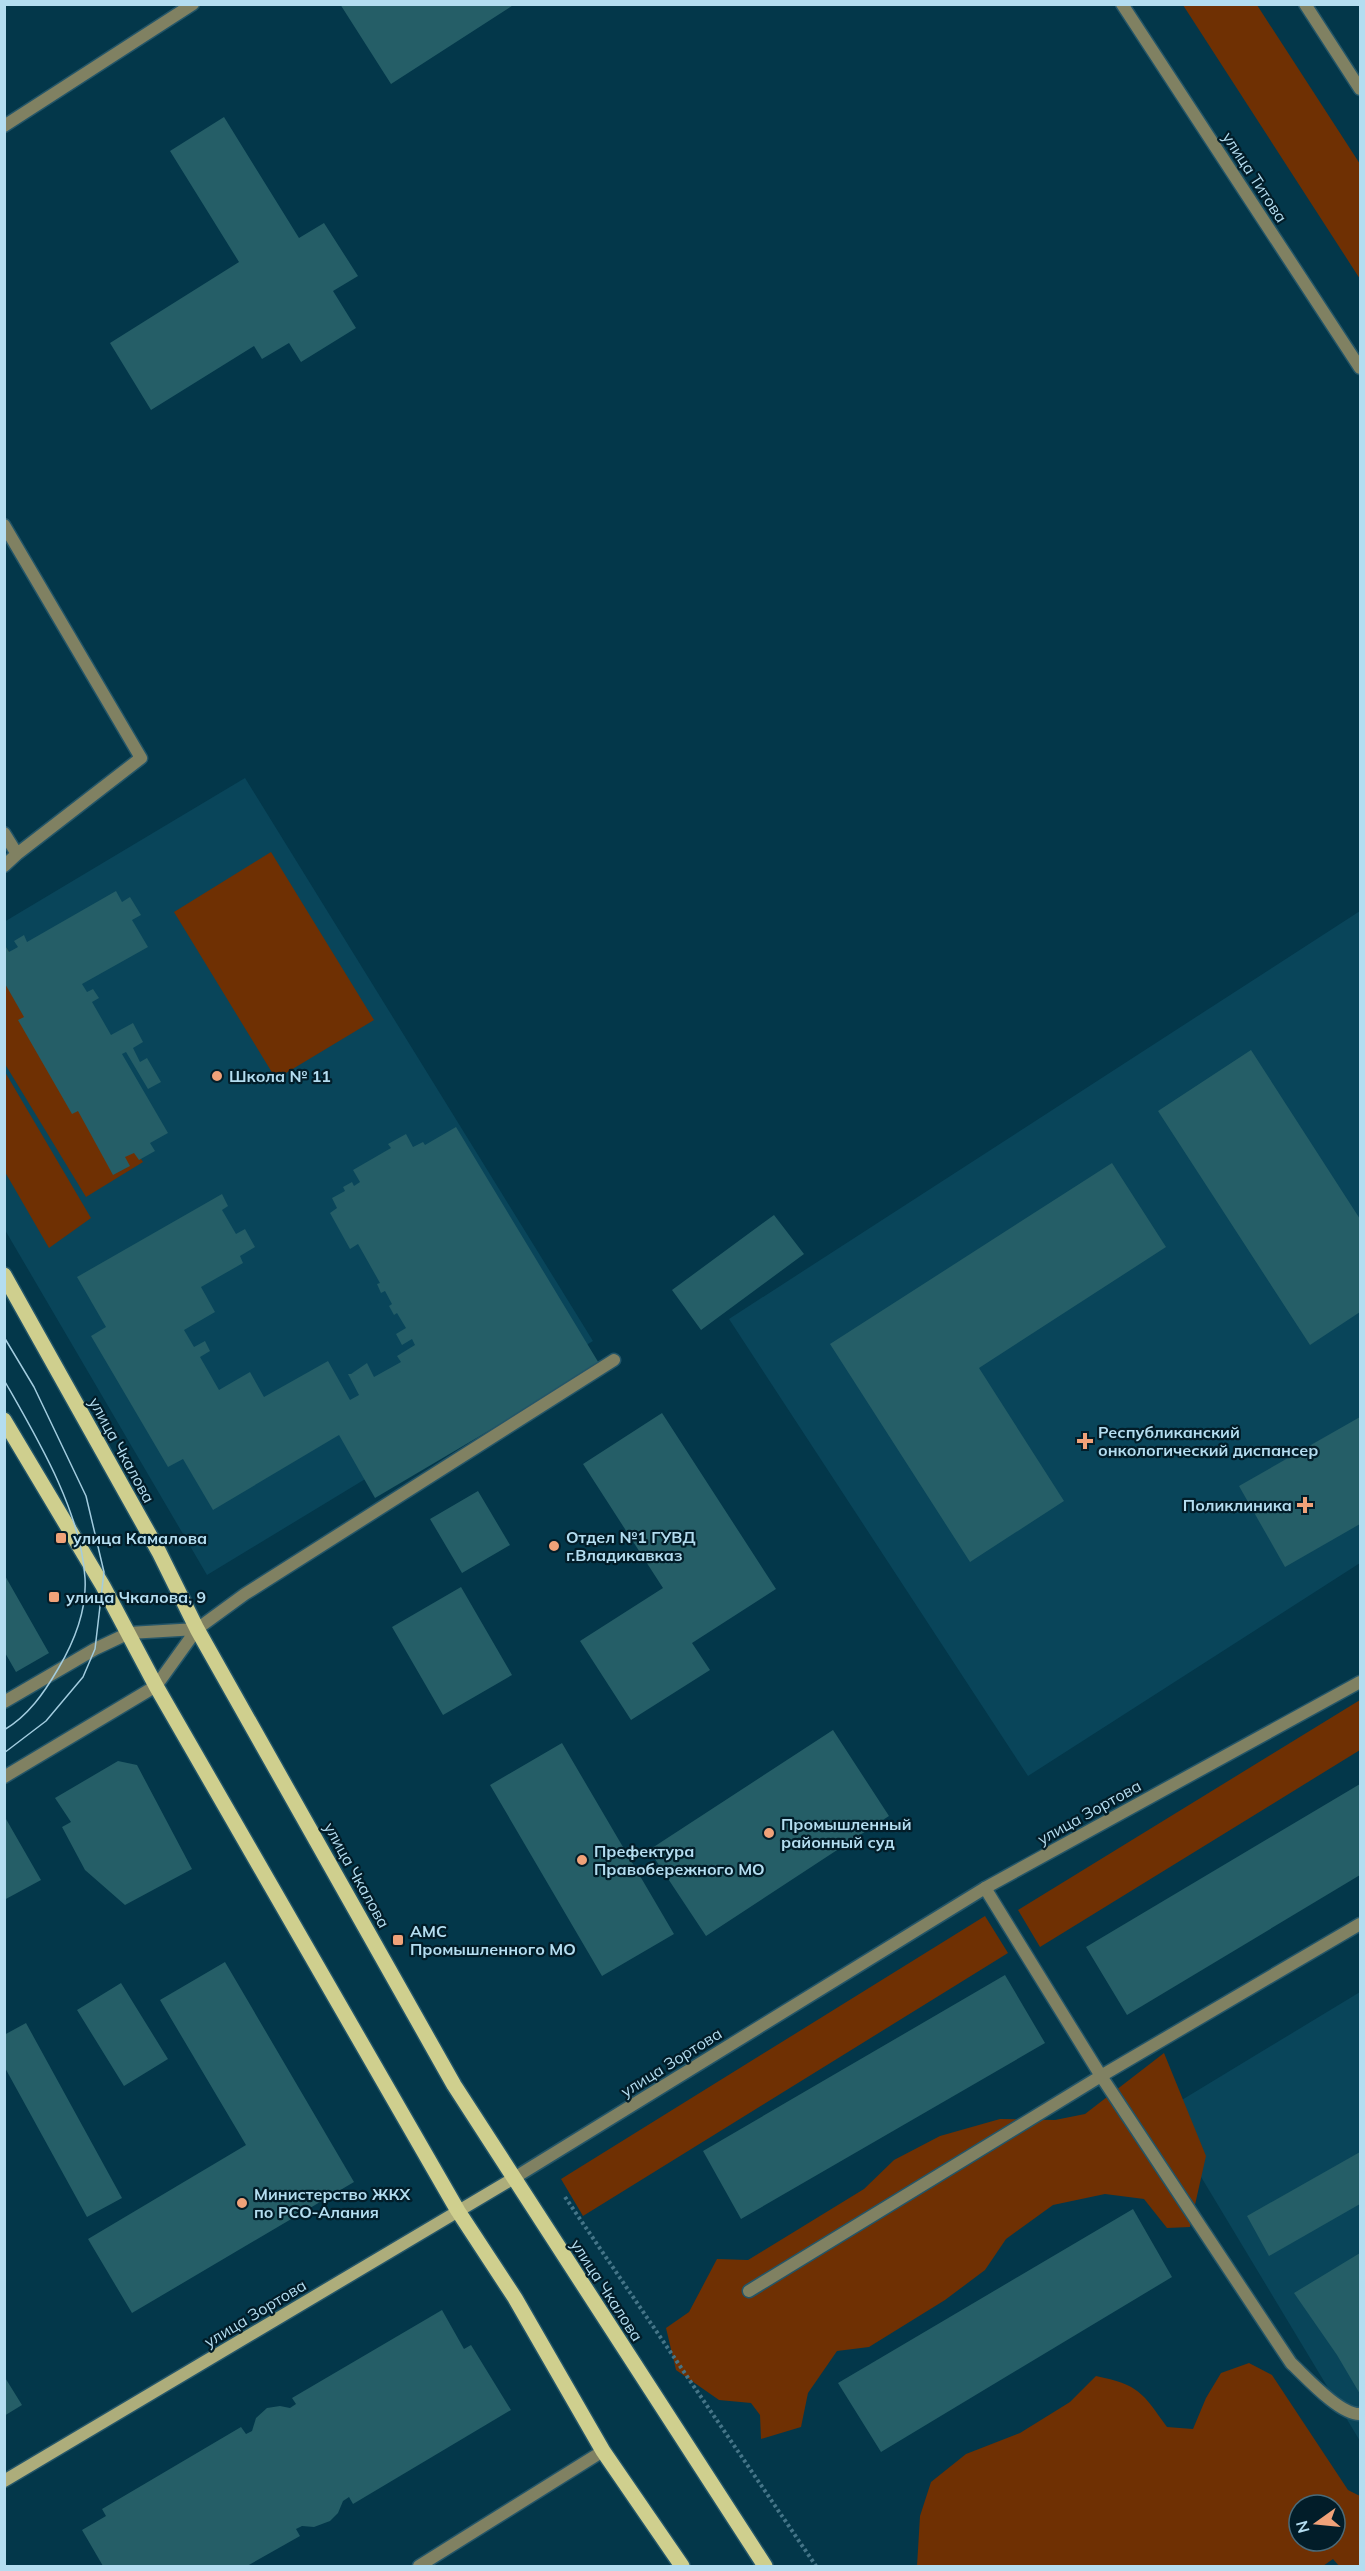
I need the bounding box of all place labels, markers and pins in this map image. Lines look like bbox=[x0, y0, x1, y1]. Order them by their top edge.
place label: Школа № 11 bbox=[229, 1066, 331, 1086]
marker: Школа № 11 bbox=[210, 1069, 224, 1083]
place label: Республиканский онкологический диспансер bbox=[1098, 1422, 1318, 1460]
marker: Республиканский онкологический диспансер bbox=[1076, 1432, 1094, 1450]
place label: Поликлиника bbox=[1183, 1495, 1292, 1515]
marker: Поликлиника bbox=[1296, 1496, 1314, 1514]
place label: Отдел №1 ГУВД г.Владикавказ bbox=[566, 1527, 696, 1565]
place label: улица Камалова bbox=[73, 1528, 207, 1548]
marker: улица Камалова bbox=[54, 1531, 68, 1545]
marker: Отдел №1 ГУВД г.Владикавказ bbox=[547, 1539, 561, 1553]
place label: улица Чкалова, 9 bbox=[66, 1587, 206, 1607]
marker: улица Чкалова, 9 bbox=[47, 1590, 61, 1604]
place label: Промышленный районный суд bbox=[781, 1814, 912, 1852]
marker: Промышленный районный суд bbox=[762, 1826, 776, 1840]
place label: Префектура Правобережного МО bbox=[594, 1841, 765, 1879]
marker: Префектура Правобережного МО bbox=[575, 1853, 589, 1867]
place label: АМС Промышленного МО bbox=[410, 1921, 576, 1959]
marker: АМС Промышленного МО bbox=[391, 1933, 405, 1947]
place label: Министерство ЖКХ по РСО-Алания bbox=[254, 2184, 410, 2222]
marker: Министерство ЖКХ по РСО-Алания bbox=[235, 2196, 249, 2210]

